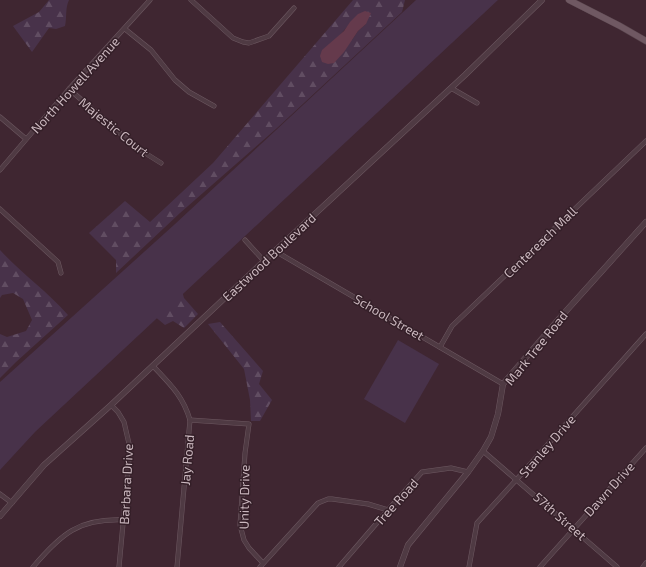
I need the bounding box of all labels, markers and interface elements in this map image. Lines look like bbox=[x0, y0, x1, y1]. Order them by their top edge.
street label: North Howell Avenue bbox=[27, 33, 123, 137]
street label: Majestic Court bbox=[76, 94, 152, 160]
street label: Centereach Mall bbox=[500, 203, 580, 281]
street label: Eastwood Boulevard bbox=[219, 210, 319, 304]
street label: School Street bbox=[351, 290, 427, 344]
street label: Mark Tree Road bbox=[501, 308, 571, 388]
street label: Stanley Drive bbox=[515, 411, 579, 481]
street label: Jay Road bbox=[177, 434, 197, 486]
street label: Barbara Drive bbox=[116, 443, 136, 525]
street label: Dawn Drive bbox=[580, 458, 638, 520]
street label: Unity Drive bbox=[235, 464, 253, 530]
street label: Tree Road bbox=[371, 475, 421, 529]
street label: 57th Street bbox=[530, 489, 590, 543]

